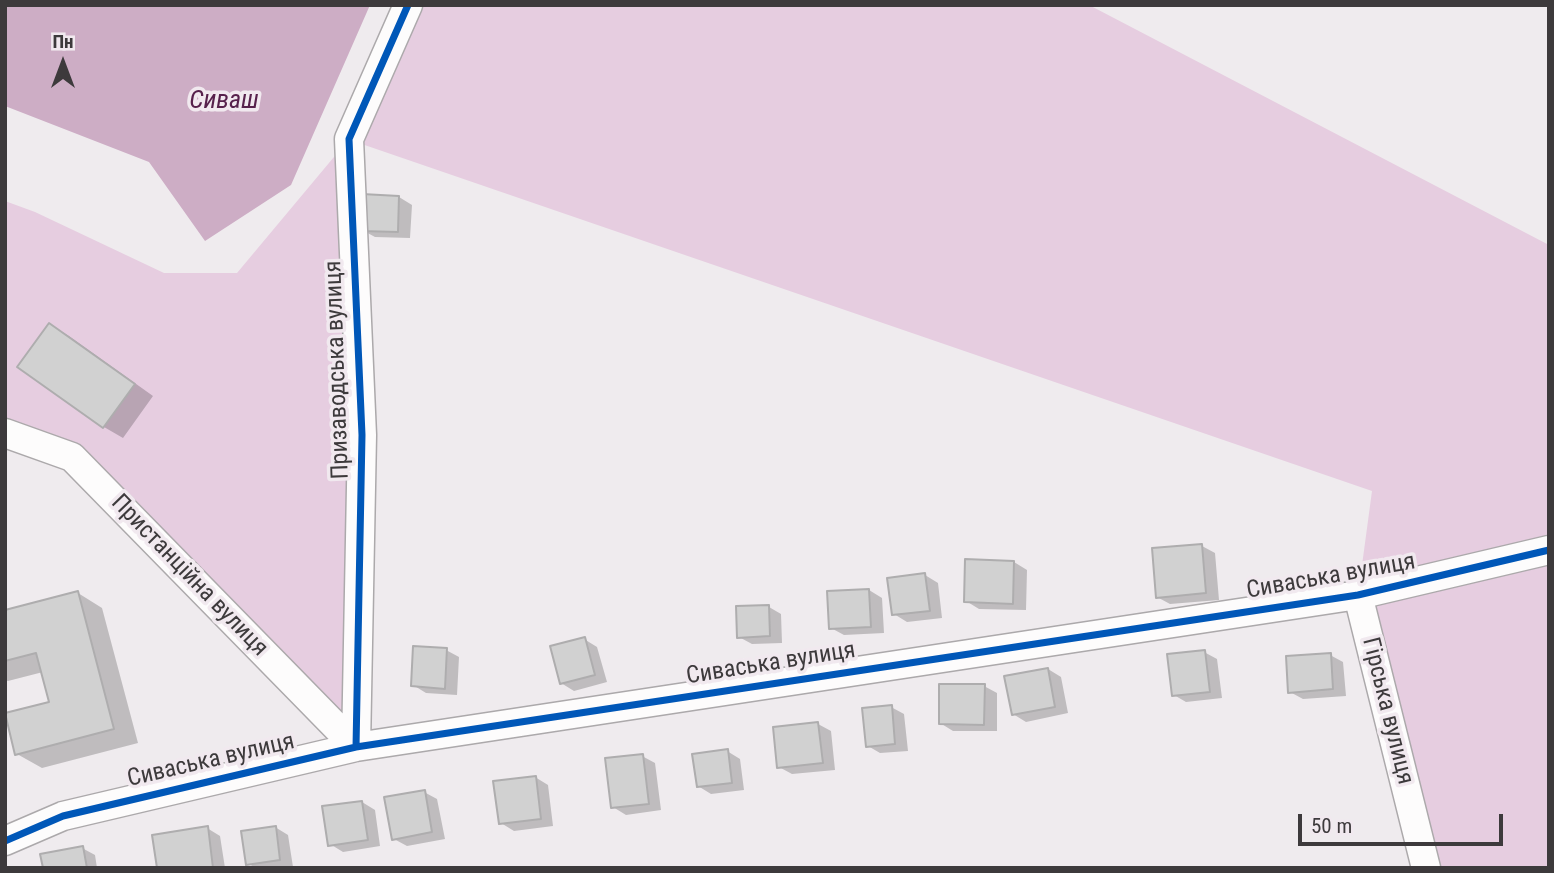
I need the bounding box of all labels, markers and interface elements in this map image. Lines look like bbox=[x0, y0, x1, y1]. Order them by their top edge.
north arrow bbox=[28, 28, 98, 98]
text: Пн bbox=[52, 30, 74, 53]
water label: Сиваш bbox=[189, 85, 259, 117]
street label: Призаводська вулиця bbox=[320, 260, 356, 480]
street label: Пристанційна вулиця bbox=[104, 489, 274, 663]
street label: Сиваська вулиця bbox=[1244, 548, 1418, 606]
street label: Гірська вулиця bbox=[1355, 635, 1419, 787]
street label: Сиваська вулиця bbox=[684, 636, 858, 692]
street label: Сиваська вулиця bbox=[125, 728, 297, 794]
scale bar bbox=[1302, 800, 1507, 844]
text: 50 m bbox=[1311, 814, 1352, 838]

